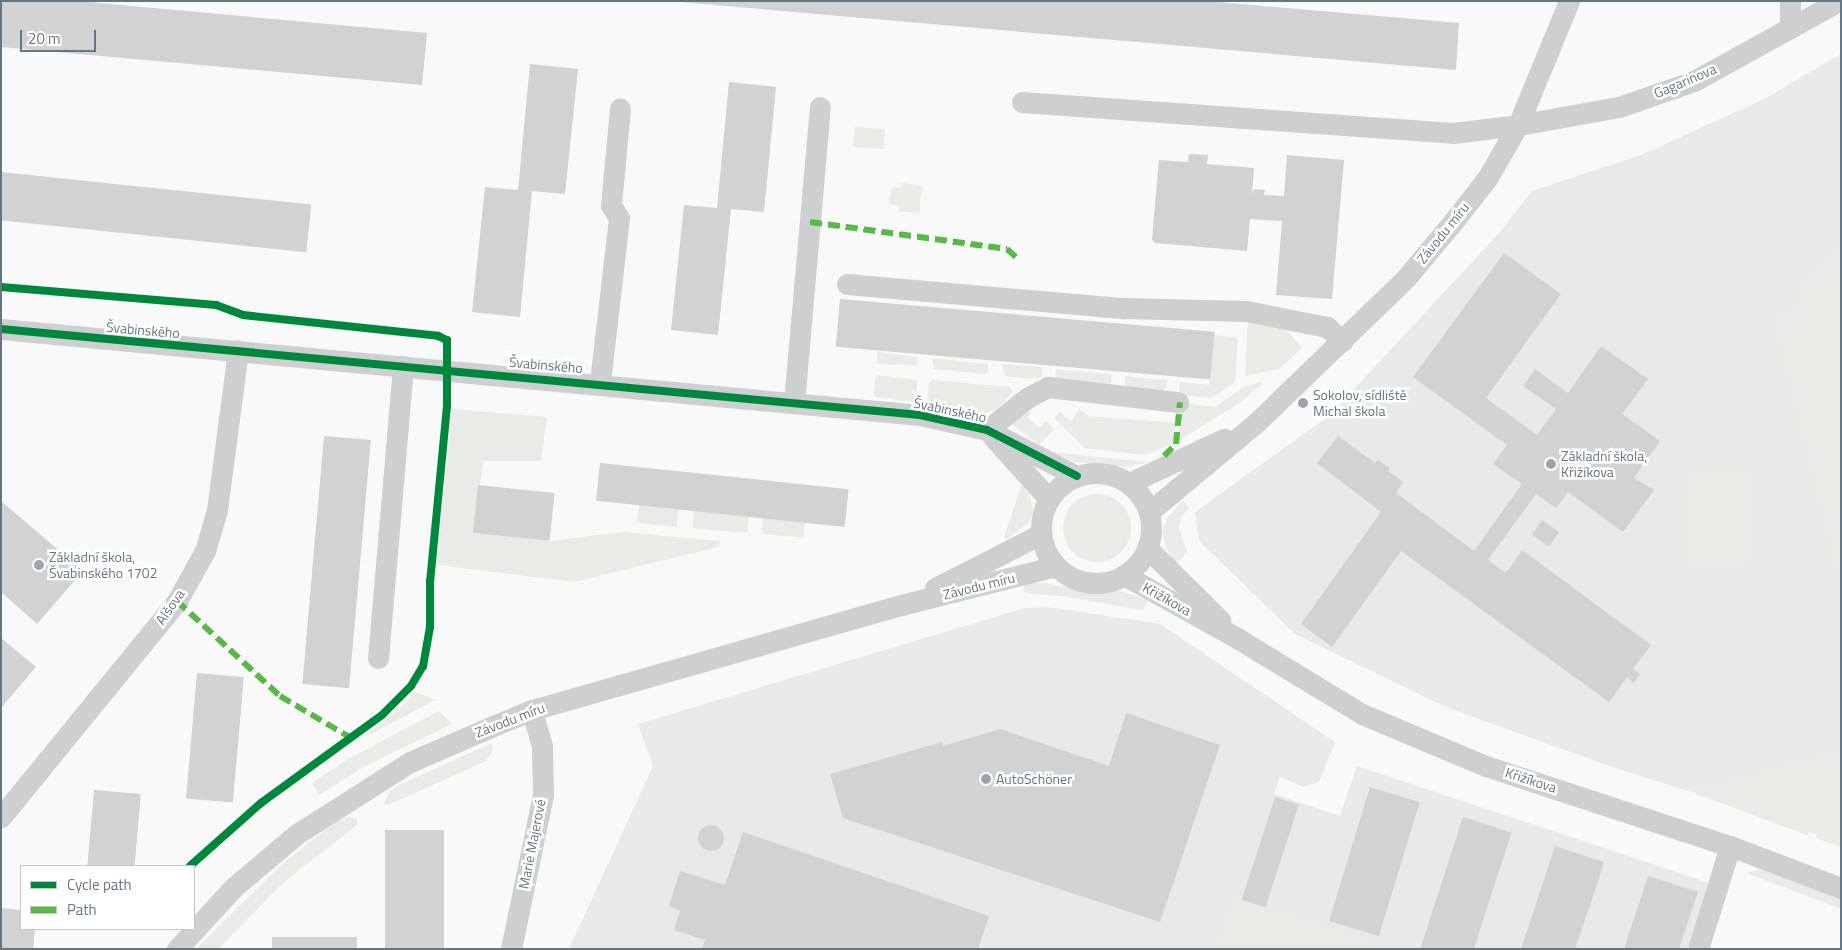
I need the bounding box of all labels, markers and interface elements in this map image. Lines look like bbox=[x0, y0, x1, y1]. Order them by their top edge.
scale bar bbox=[22, 20, 99, 52]
text: 20 m bbox=[28, 27, 61, 50]
street label: Gagarinova bbox=[1651, 60, 1719, 102]
street label: Závodu míru bbox=[1413, 199, 1473, 267]
street label: Švabinského bbox=[105, 318, 181, 342]
street label: Švabinského bbox=[508, 353, 584, 377]
place label: Sokolov, sídliště Michal škola bbox=[1313, 387, 1407, 420]
street label: Švabinského bbox=[912, 394, 988, 426]
marker: Sokolov, sídliště Michal škola bbox=[1297, 397, 1309, 409]
place label: Základní škola, Křižíkova bbox=[1561, 448, 1647, 481]
marker: Základní škola, Křižíkova bbox=[1545, 458, 1557, 470]
place label: Základní škola, Švabinského 1702 bbox=[49, 549, 157, 582]
marker: Základní škola, Švabinského 1702 bbox=[33, 559, 45, 571]
street label: Závodu míru bbox=[941, 569, 1017, 603]
street label: Křižíkova bbox=[1140, 579, 1194, 619]
street label: Alšova bbox=[152, 586, 188, 628]
street label: Závodu míru bbox=[473, 699, 547, 741]
street label: Křižíkova bbox=[1503, 764, 1559, 796]
place label: AutoSchöner bbox=[996, 771, 1072, 787]
marker: AutoSchöner bbox=[980, 773, 992, 785]
street label: Marie Majerové bbox=[515, 798, 549, 890]
legend bbox=[20, 865, 195, 930]
text: Cycle path bbox=[67, 873, 132, 896]
text: Path bbox=[67, 898, 97, 921]

